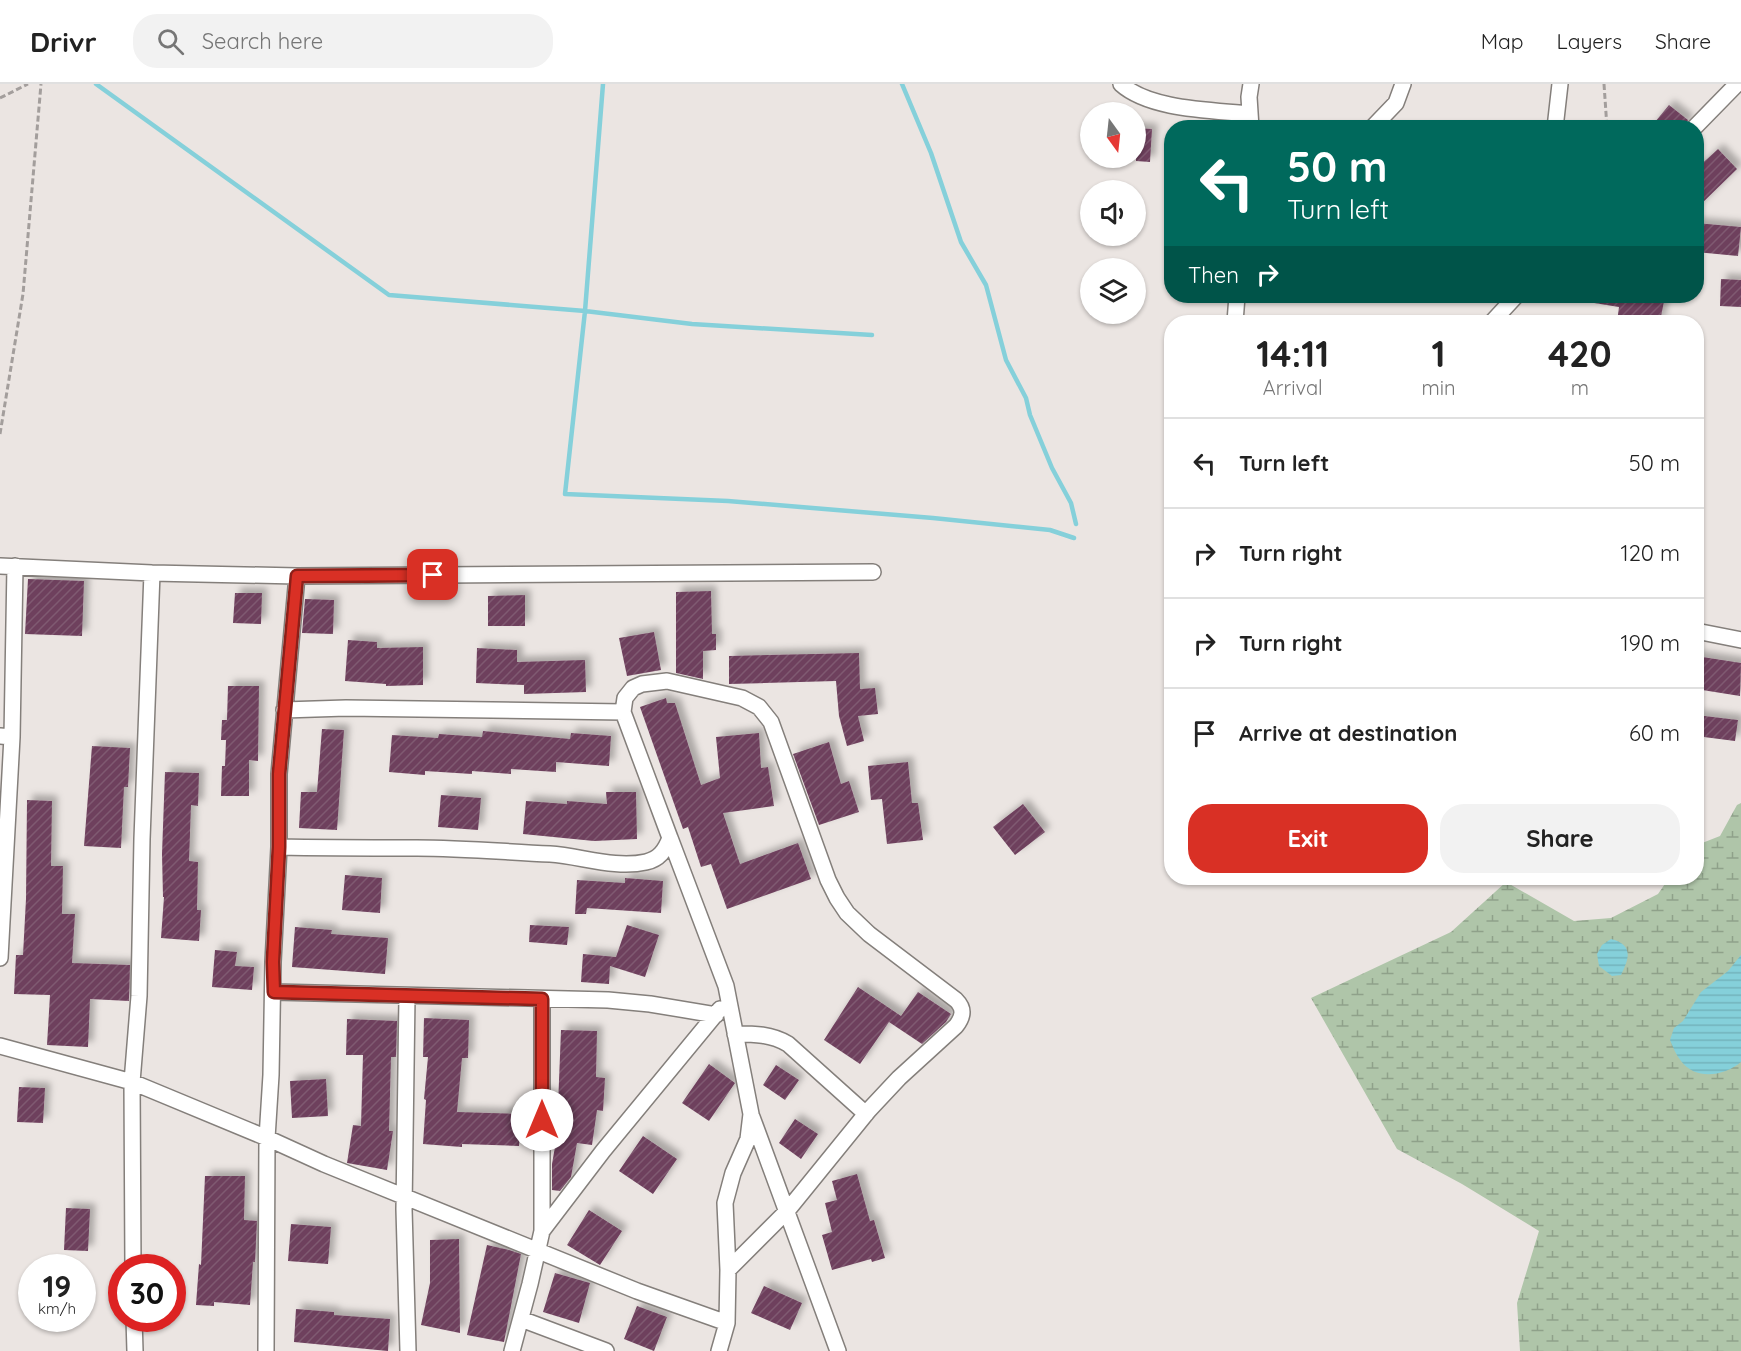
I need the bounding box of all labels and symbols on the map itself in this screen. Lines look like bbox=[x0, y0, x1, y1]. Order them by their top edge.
north arrow bbox=[1080, 102, 1146, 168]
pin bbox=[407, 549, 458, 600]
position arrow bbox=[510, 1088, 574, 1152]
speed limit sign: 30 bbox=[108, 1254, 186, 1332]

